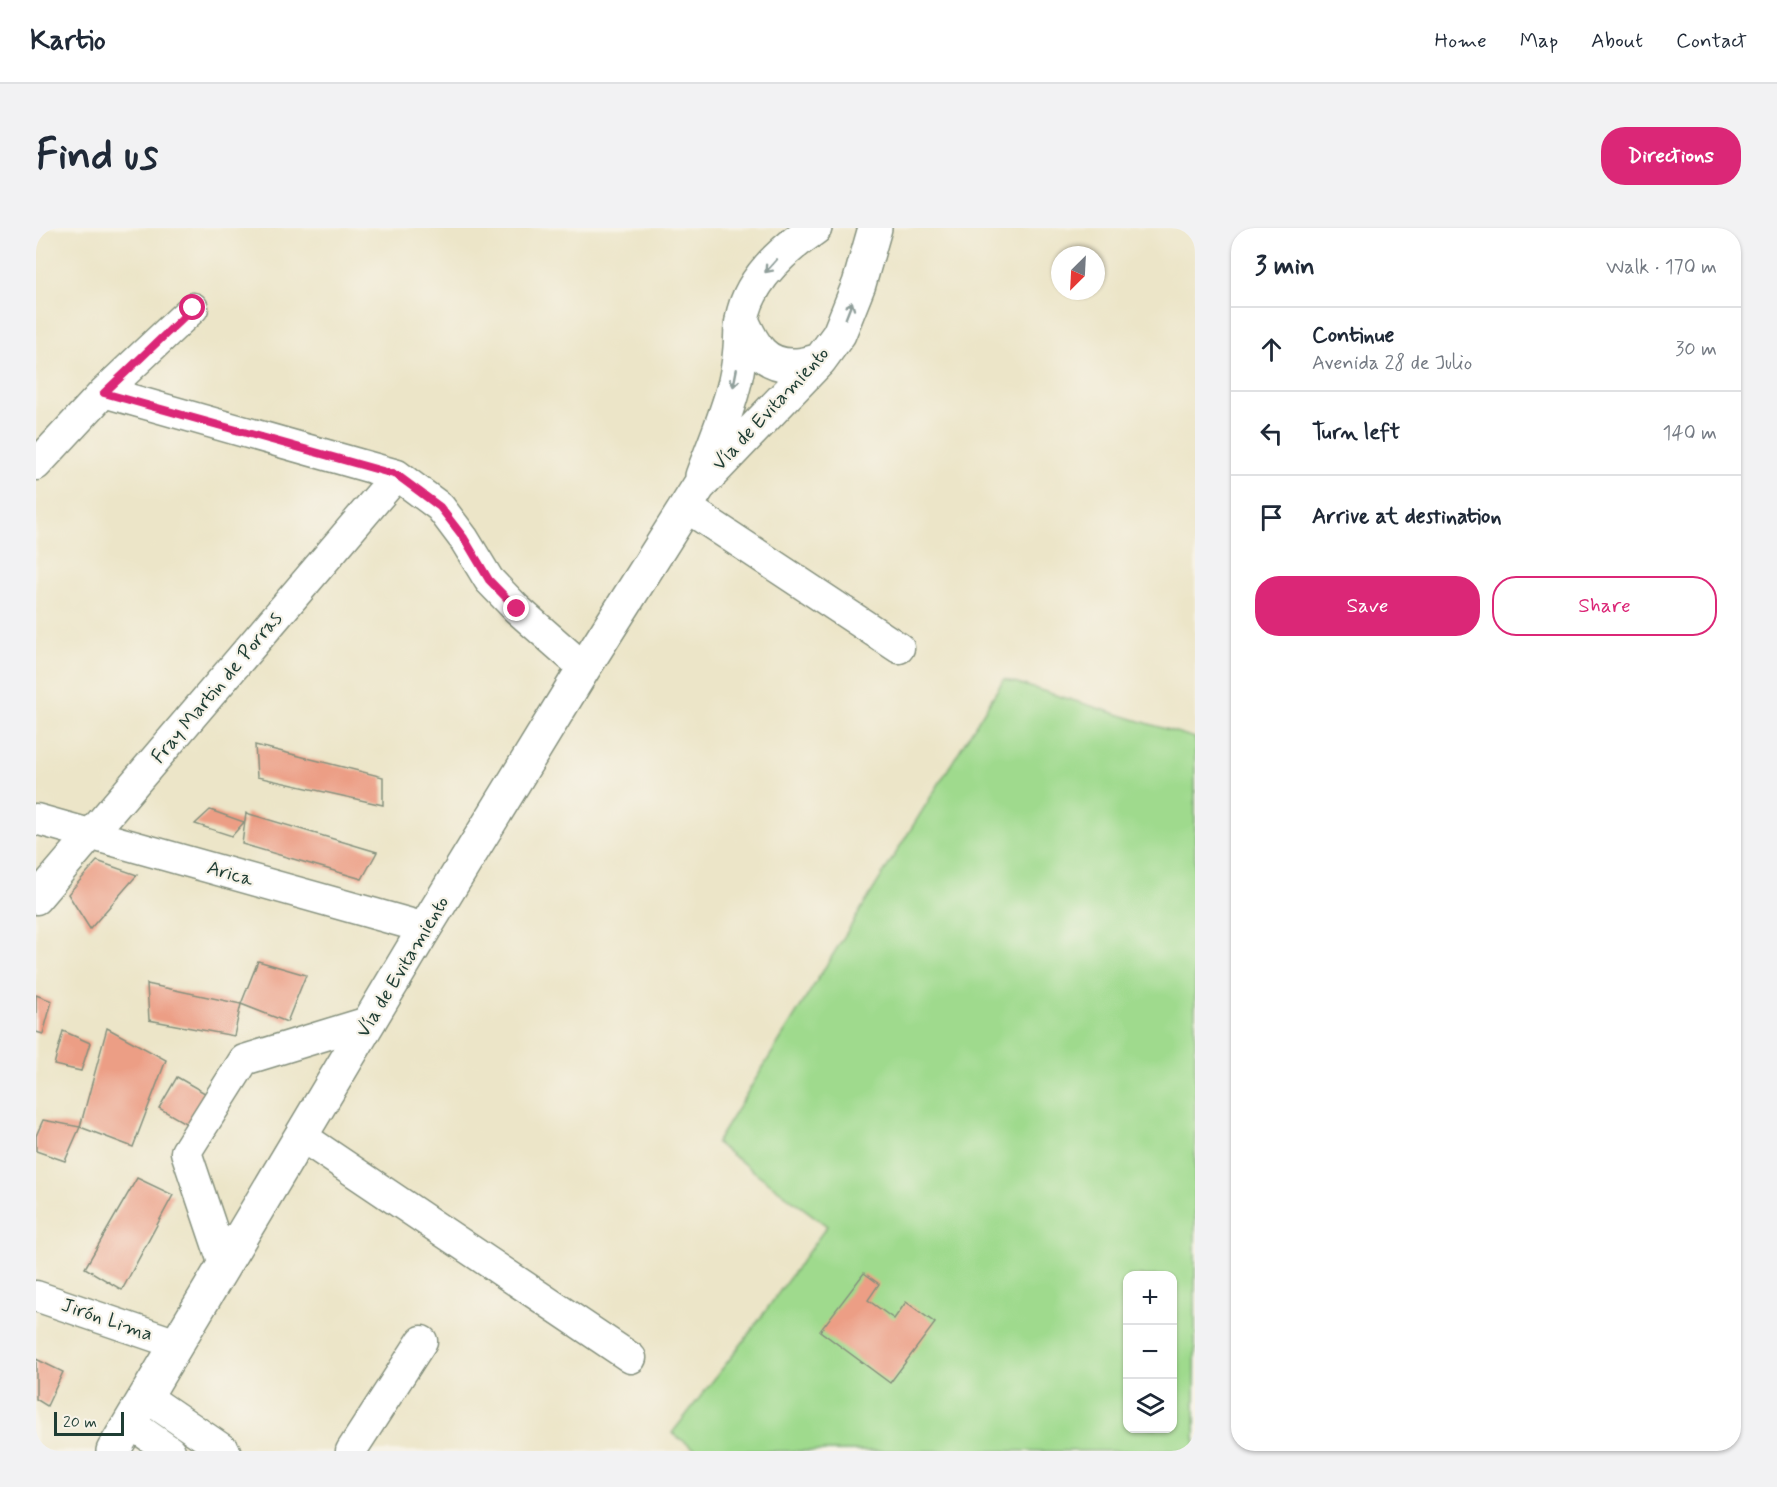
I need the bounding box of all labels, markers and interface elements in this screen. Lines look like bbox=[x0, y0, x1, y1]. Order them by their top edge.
text: Kartio bbox=[30, 23, 106, 60]
text: Home bbox=[1435, 27, 1487, 55]
text: Map bbox=[1520, 27, 1558, 55]
text: About bbox=[1591, 27, 1643, 55]
text: Contact bbox=[1676, 27, 1747, 55]
button: Directions bbox=[1601, 127, 1741, 185]
text: Find us bbox=[36, 129, 158, 184]
north arrow bbox=[1051, 246, 1105, 300]
text: 3 min bbox=[1255, 250, 1315, 284]
text: Walk · 170 m bbox=[1606, 254, 1717, 281]
one-way arrow bbox=[764, 258, 778, 273]
route start bbox=[179, 294, 205, 320]
one-way arrow bbox=[845, 301, 856, 320]
text: Continue bbox=[1312, 322, 1394, 350]
icon: ahead bbox=[1255, 333, 1288, 366]
text: 30 m bbox=[1675, 336, 1717, 363]
street label: Vía de Evitamiento bbox=[706, 341, 836, 477]
text: Avenida 28 de Julio bbox=[1312, 350, 1472, 377]
one-way arrow bbox=[729, 368, 740, 387]
icon: left bbox=[1255, 417, 1288, 450]
text: Turn left bbox=[1312, 419, 1400, 447]
text: 140 m bbox=[1663, 420, 1717, 447]
icon: arrive bbox=[1255, 501, 1288, 534]
text: Arrive at destination bbox=[1312, 503, 1502, 531]
button: Save bbox=[1255, 576, 1480, 636]
button: Share bbox=[1492, 576, 1717, 636]
route end bbox=[503, 595, 529, 621]
street label: Fray Martin de Porras bbox=[145, 606, 289, 770]
street label: Arica bbox=[204, 855, 257, 894]
street label: Vía de Evitamiento bbox=[350, 891, 456, 1043]
map controls bbox=[1123, 1271, 1177, 1433]
button: + bbox=[1123, 1271, 1177, 1325]
street label: Jirón Lima bbox=[58, 1292, 156, 1348]
button: − bbox=[1123, 1325, 1177, 1379]
button: layers bbox=[1123, 1379, 1177, 1433]
scale bar bbox=[54, 1409, 124, 1436]
text: 20 m bbox=[63, 1412, 97, 1433]

